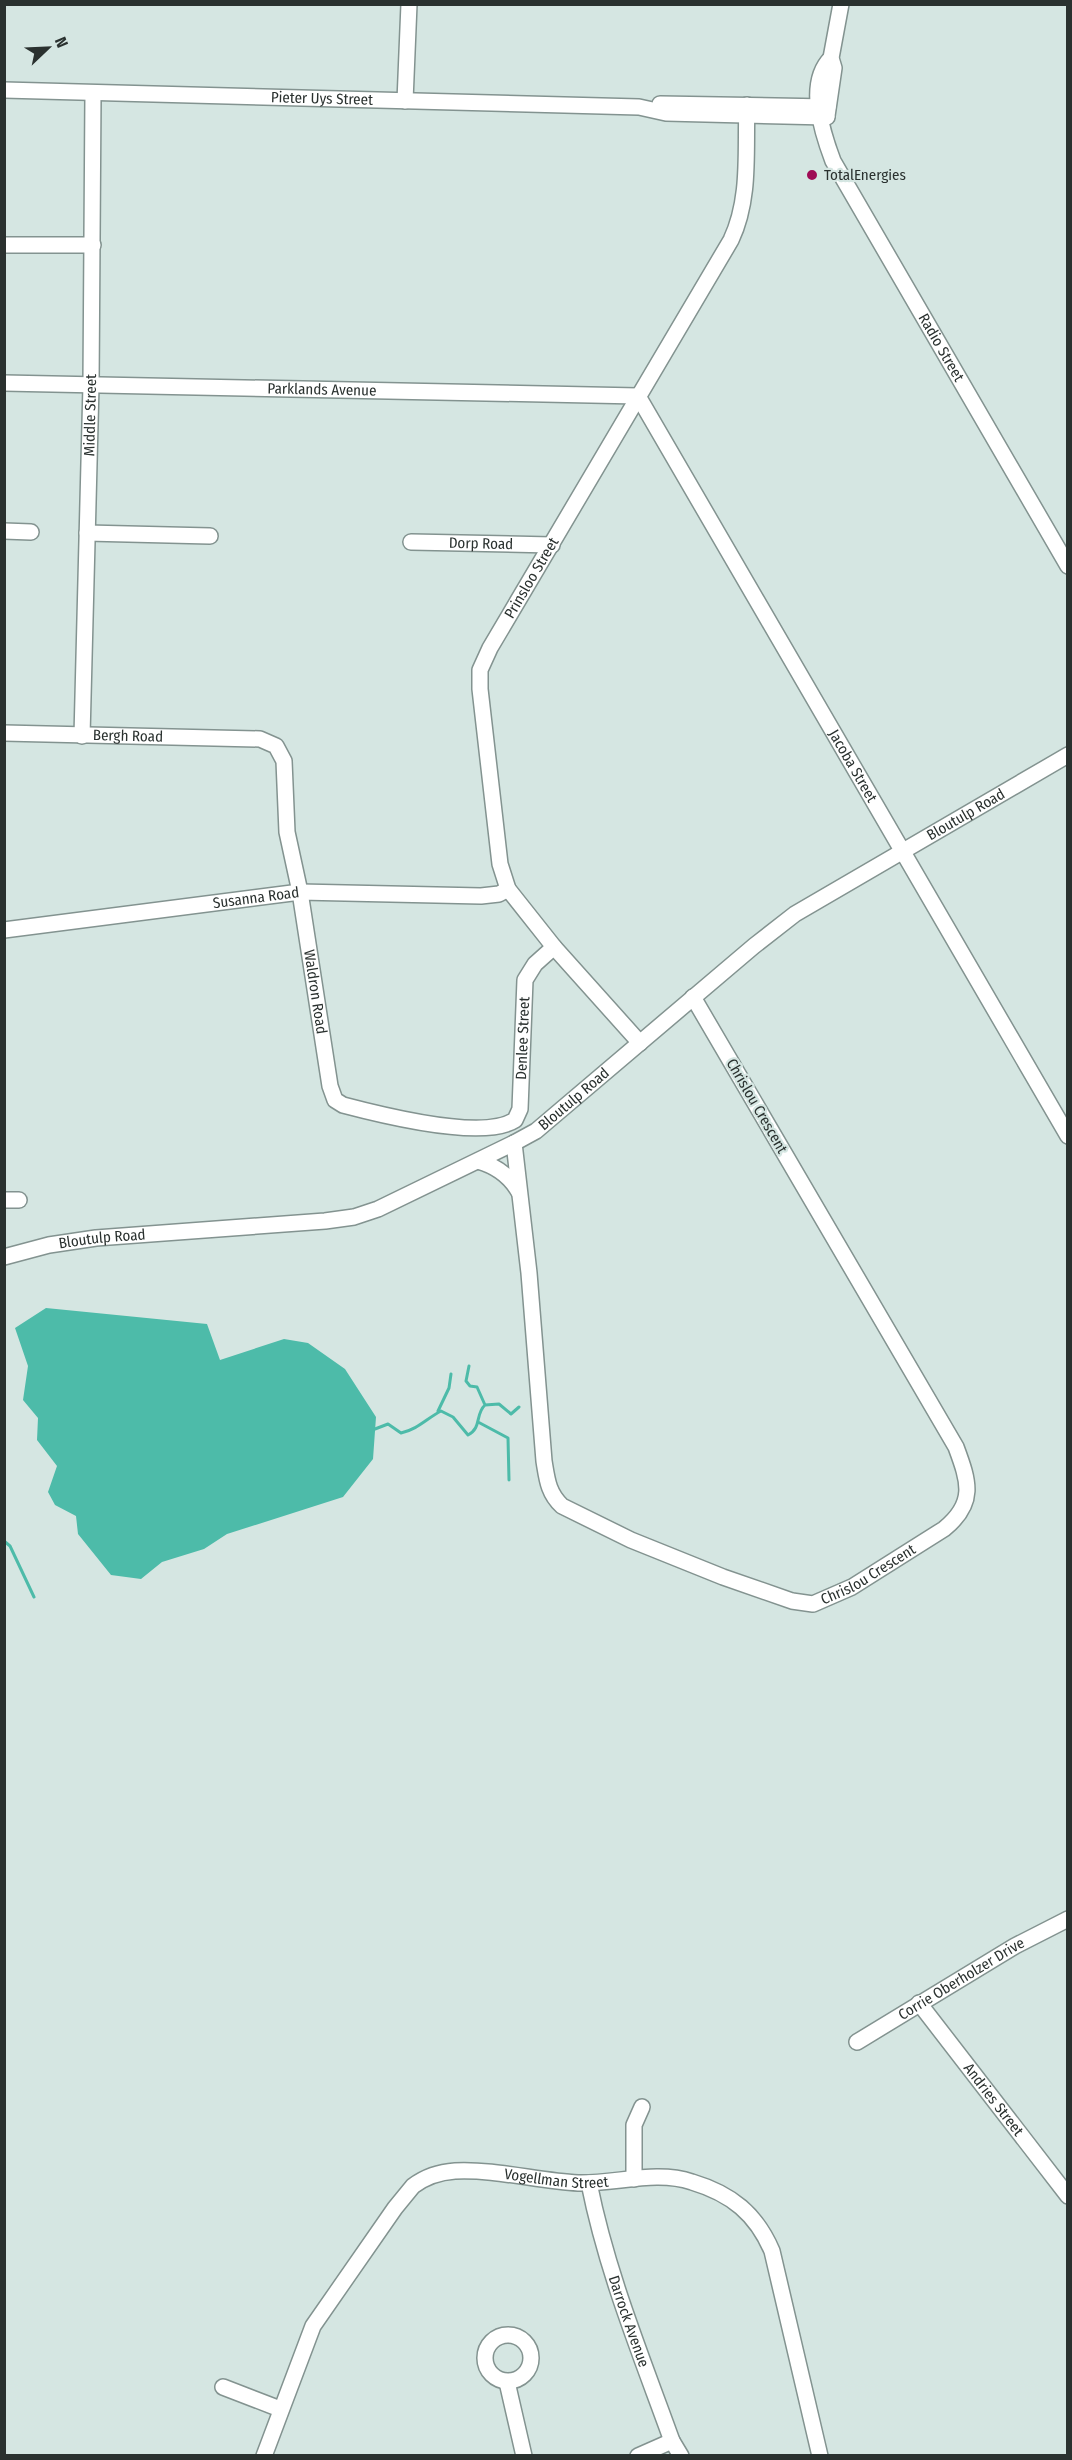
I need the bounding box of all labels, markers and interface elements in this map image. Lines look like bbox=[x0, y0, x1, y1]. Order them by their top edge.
north arrow bbox=[18, 18, 78, 78]
text: N bbox=[51, 34, 72, 50]
street label: Pieter Uys Street bbox=[271, 88, 373, 109]
place label: TotalEnergies bbox=[824, 166, 906, 184]
marker: TotalEnergies bbox=[805, 168, 819, 182]
street label: Radio Street bbox=[914, 310, 968, 385]
street label: Middle Street bbox=[80, 374, 100, 456]
street label: Parklands Avenue bbox=[267, 379, 377, 400]
street label: Dorp Road bbox=[449, 534, 513, 553]
street label: Prinsloo Street bbox=[501, 534, 562, 622]
street label: Bergh Road bbox=[93, 726, 163, 746]
street label: Jacoba Street bbox=[825, 726, 881, 806]
street label: Bloutulp Road bbox=[923, 785, 1008, 844]
street label: Susanna Road bbox=[212, 883, 300, 912]
street label: Waldron Road bbox=[300, 948, 331, 1035]
street label: Denlee Street bbox=[512, 996, 533, 1080]
street label: Chrislou Crescent bbox=[723, 1055, 791, 1157]
street label: Bloutulp Road bbox=[535, 1064, 613, 1134]
street label: Bloutulp Road bbox=[57, 1225, 146, 1252]
street label: Chrislou Crescent bbox=[818, 1540, 919, 1608]
street label: Corrie Oberholzer Drive bbox=[895, 1934, 1027, 2024]
street label: Andries Street bbox=[960, 2060, 1027, 2140]
street label: Vogellman Street bbox=[503, 2165, 609, 2192]
street label: Darrock Avenue bbox=[605, 2273, 653, 2370]

